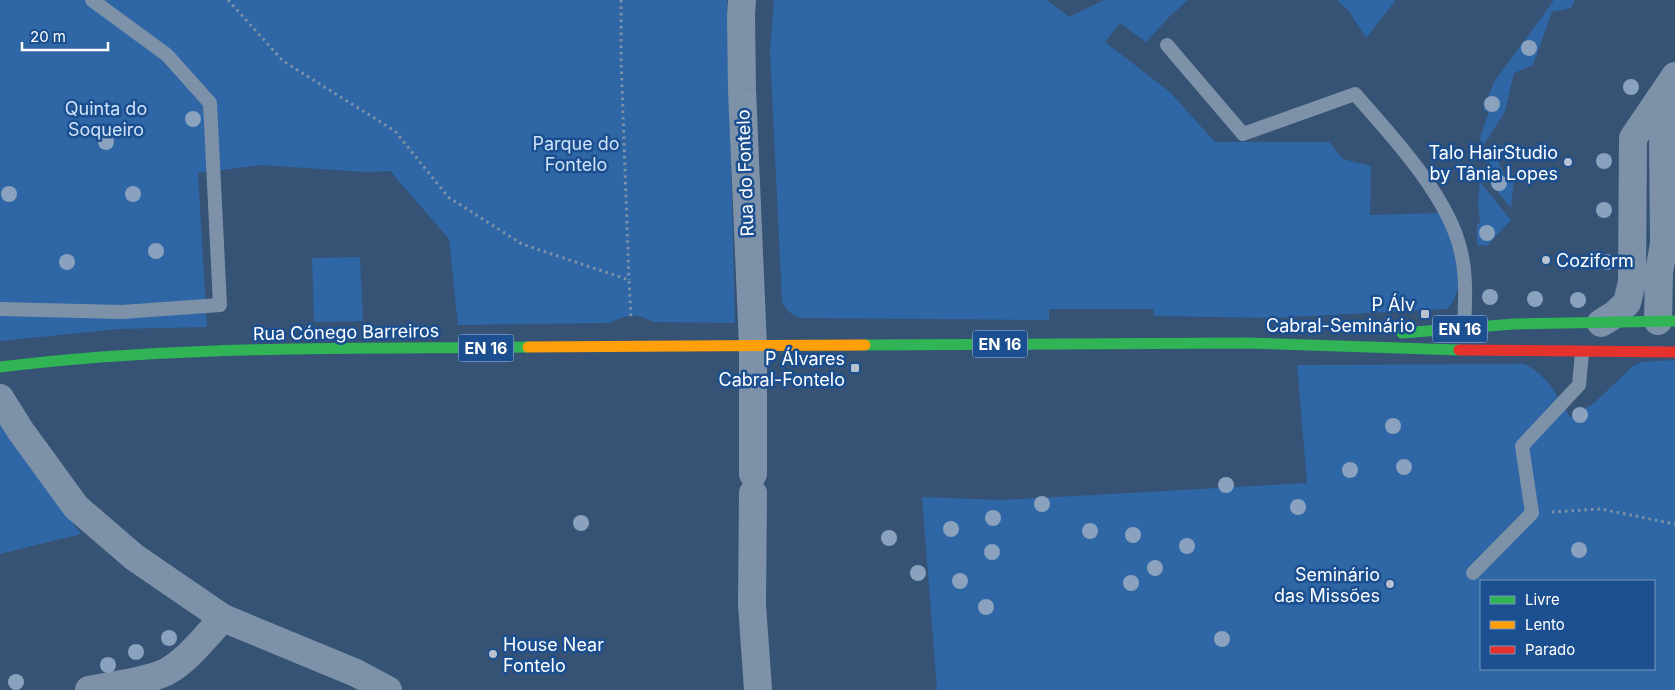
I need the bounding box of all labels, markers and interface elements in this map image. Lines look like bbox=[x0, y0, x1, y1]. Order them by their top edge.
scale bar bbox=[22, 20, 109, 52]
text: 20 m bbox=[30, 27, 66, 46]
park label: Quinta do Soqueiro bbox=[65, 98, 147, 140]
street label: Rua do Fontelo bbox=[732, 109, 758, 237]
park label: Parque do Fontelo bbox=[532, 133, 620, 175]
place label: Talo HairStudio by Tânia Lopes bbox=[1429, 142, 1558, 184]
marker: Talo HairStudio by Tânia Lopes bbox=[1562, 156, 1574, 168]
place label: Coziform bbox=[1556, 250, 1634, 271]
marker: Coziform bbox=[1540, 254, 1552, 266]
place label: P Álv Cabral-Seminário bbox=[1266, 293, 1415, 336]
marker: P Álv Cabral-Seminário bbox=[1419, 308, 1431, 320]
road number: EN 16 bbox=[1432, 316, 1488, 342]
street label: Rua Cónego Barreiros bbox=[253, 320, 439, 344]
road number: EN 16 bbox=[972, 330, 1028, 358]
road number: EN 16 bbox=[458, 334, 514, 362]
place label: P Álvares Cabral-Fontelo bbox=[718, 347, 845, 390]
marker: P Álvares Cabral-Fontelo bbox=[849, 362, 861, 374]
place label: Seminário das Missões bbox=[1274, 564, 1380, 606]
marker: Seminário das Missões bbox=[1384, 578, 1396, 590]
legend bbox=[1480, 580, 1655, 670]
text: Livre bbox=[1525, 590, 1560, 609]
text: Lento bbox=[1525, 615, 1565, 634]
place label: House Near Fontelo bbox=[503, 634, 604, 676]
text: Parado bbox=[1525, 640, 1575, 659]
marker: House Near Fontelo bbox=[487, 648, 499, 660]

